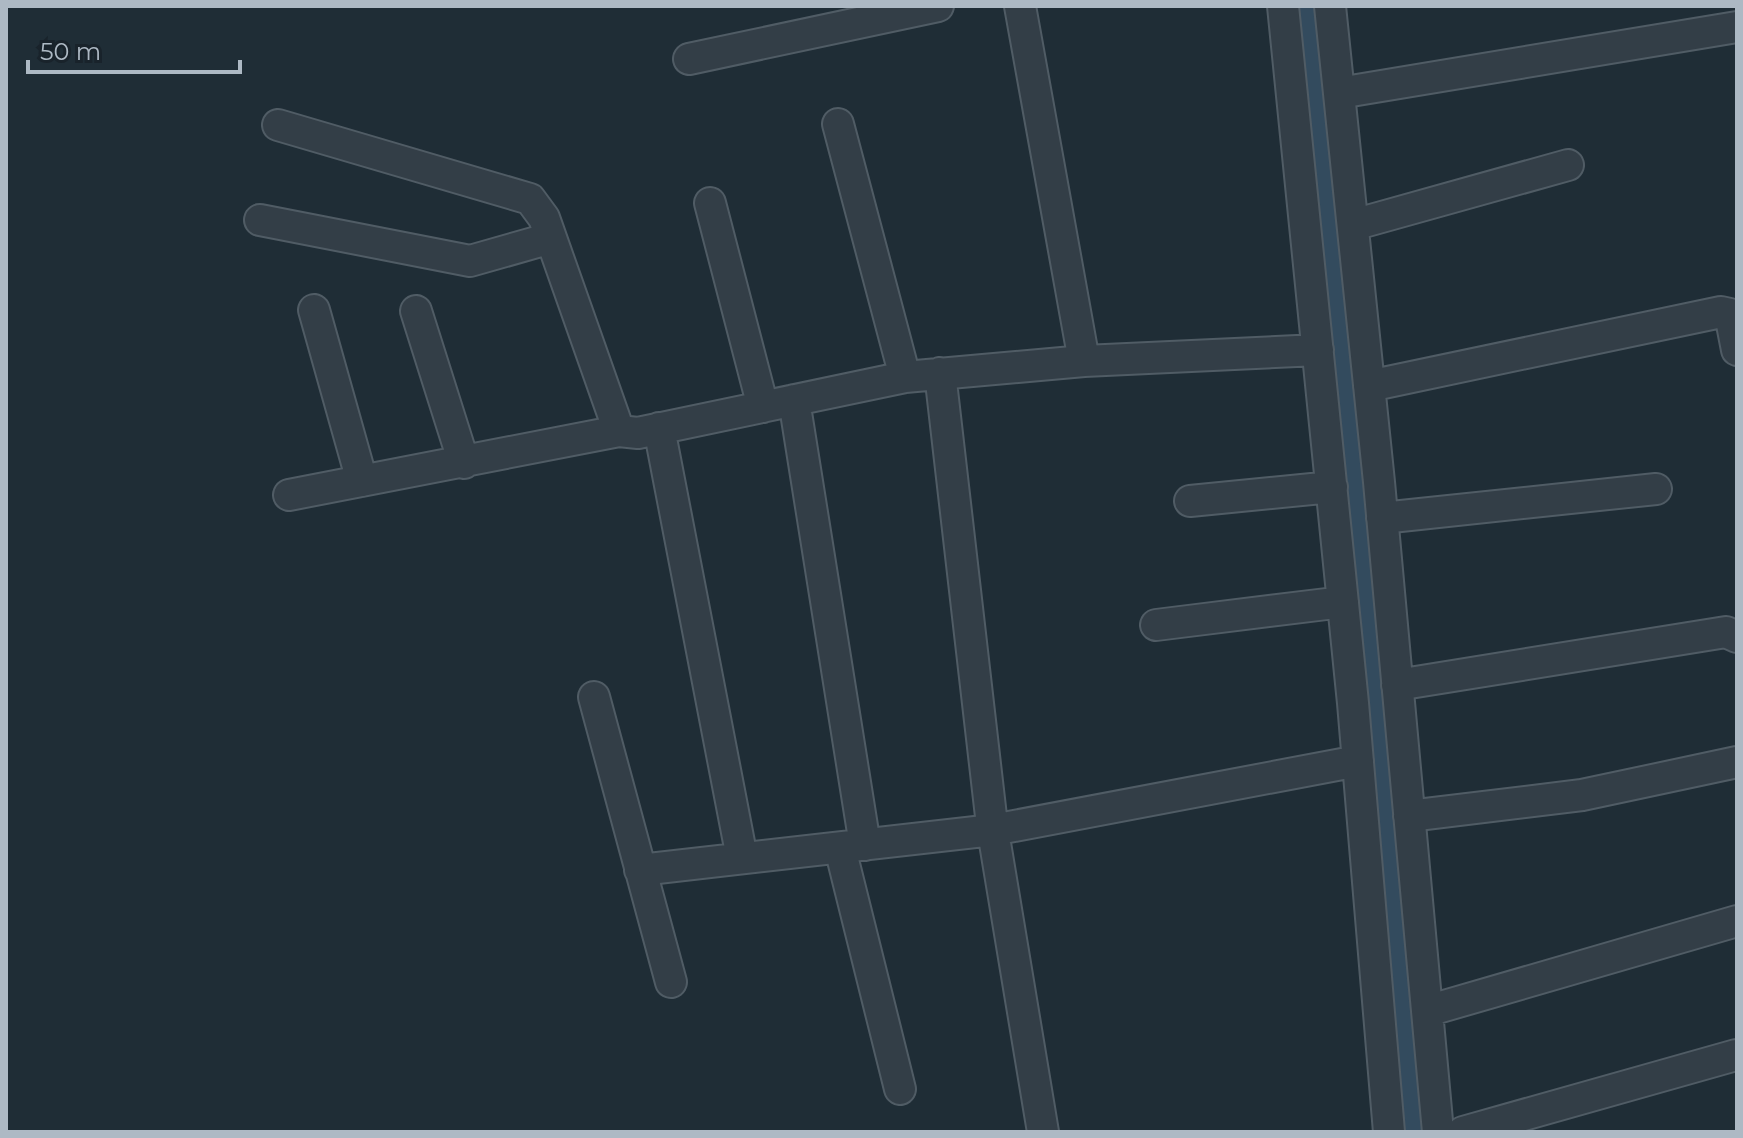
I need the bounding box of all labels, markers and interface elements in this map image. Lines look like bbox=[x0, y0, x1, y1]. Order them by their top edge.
scale bar bbox=[28, 24, 240, 74]
text: 50 m bbox=[40, 37, 101, 66]

